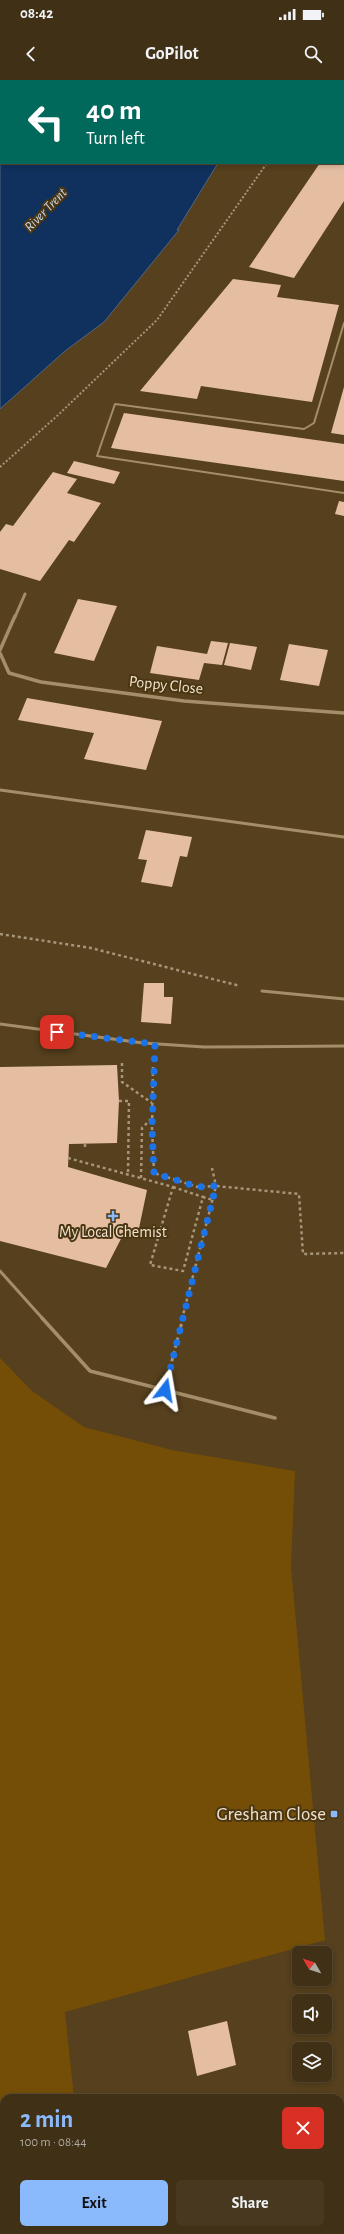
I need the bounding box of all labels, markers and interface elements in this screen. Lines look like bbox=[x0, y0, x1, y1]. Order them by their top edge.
text: 08:42 bbox=[20, 6, 53, 21]
icon: back bbox=[20, 43, 42, 65]
icon: search bbox=[302, 43, 324, 65]
text: GoPilot bbox=[145, 45, 199, 63]
icon: left bbox=[20, 96, 72, 148]
text: 40 m bbox=[86, 97, 142, 125]
text: Turn left bbox=[86, 130, 145, 148]
water label: River Trent bbox=[22, 185, 70, 234]
street label: Poppy Close bbox=[128, 673, 204, 698]
pin bbox=[40, 1015, 74, 1049]
icon: arrive bbox=[46, 1021, 68, 1043]
marker: My Local Chemist bbox=[108, 1211, 118, 1221]
place label: My Local Chemist bbox=[59, 1224, 167, 1241]
position arrow bbox=[144, 1369, 186, 1411]
place label: Gresham Close bbox=[217, 1805, 326, 1824]
marker: Gresham Close bbox=[329, 1809, 339, 1819]
north arrow bbox=[292, 1946, 332, 1986]
map controls bbox=[292, 1946, 332, 2082]
button: sound bbox=[292, 1994, 332, 2034]
button: layers bbox=[292, 2042, 332, 2082]
button: close bbox=[282, 2107, 324, 2149]
text: 2 min bbox=[20, 2108, 73, 2132]
text: 100 m · 08:44 bbox=[20, 2136, 87, 2149]
button: Exit bbox=[20, 2180, 168, 2226]
button: Share bbox=[176, 2180, 324, 2226]

